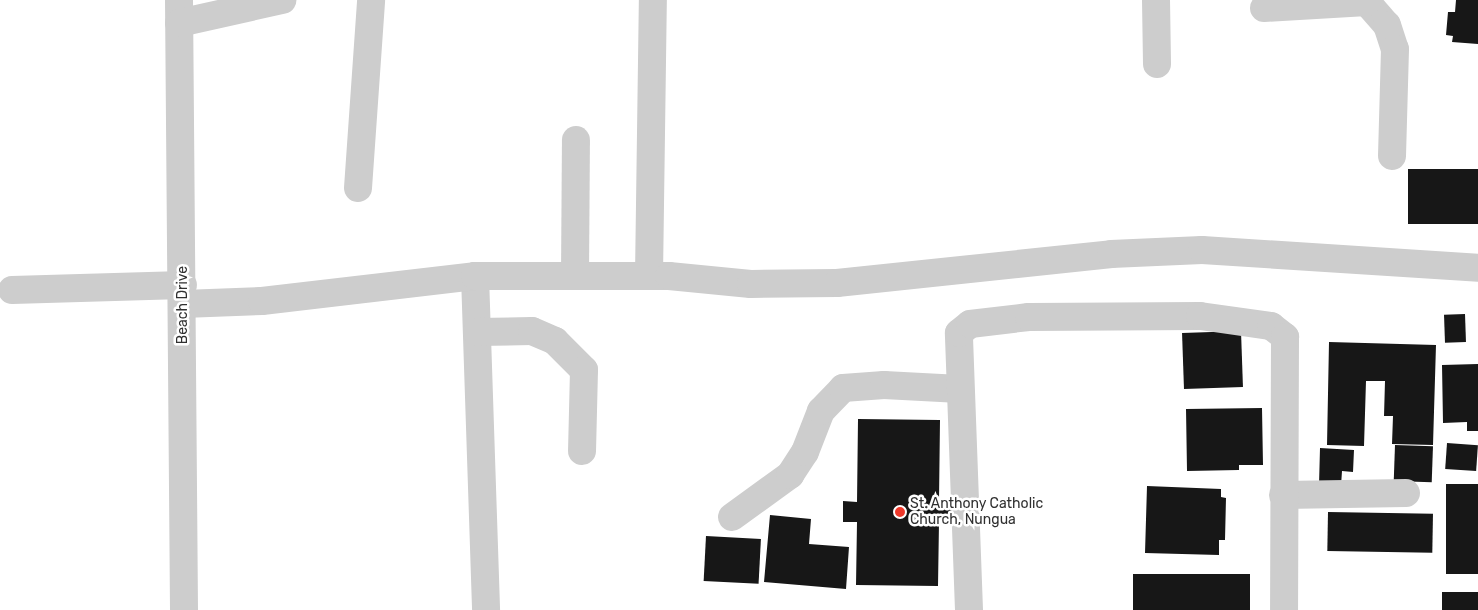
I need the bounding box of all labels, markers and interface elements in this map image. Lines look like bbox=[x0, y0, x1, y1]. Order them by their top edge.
street label: Beach Drive bbox=[175, 266, 191, 344]
place label: St. Anthony Catholic Church, Nungua bbox=[910, 496, 1044, 528]
marker: St. Anthony Catholic Church, Nungua bbox=[894, 506, 906, 518]

